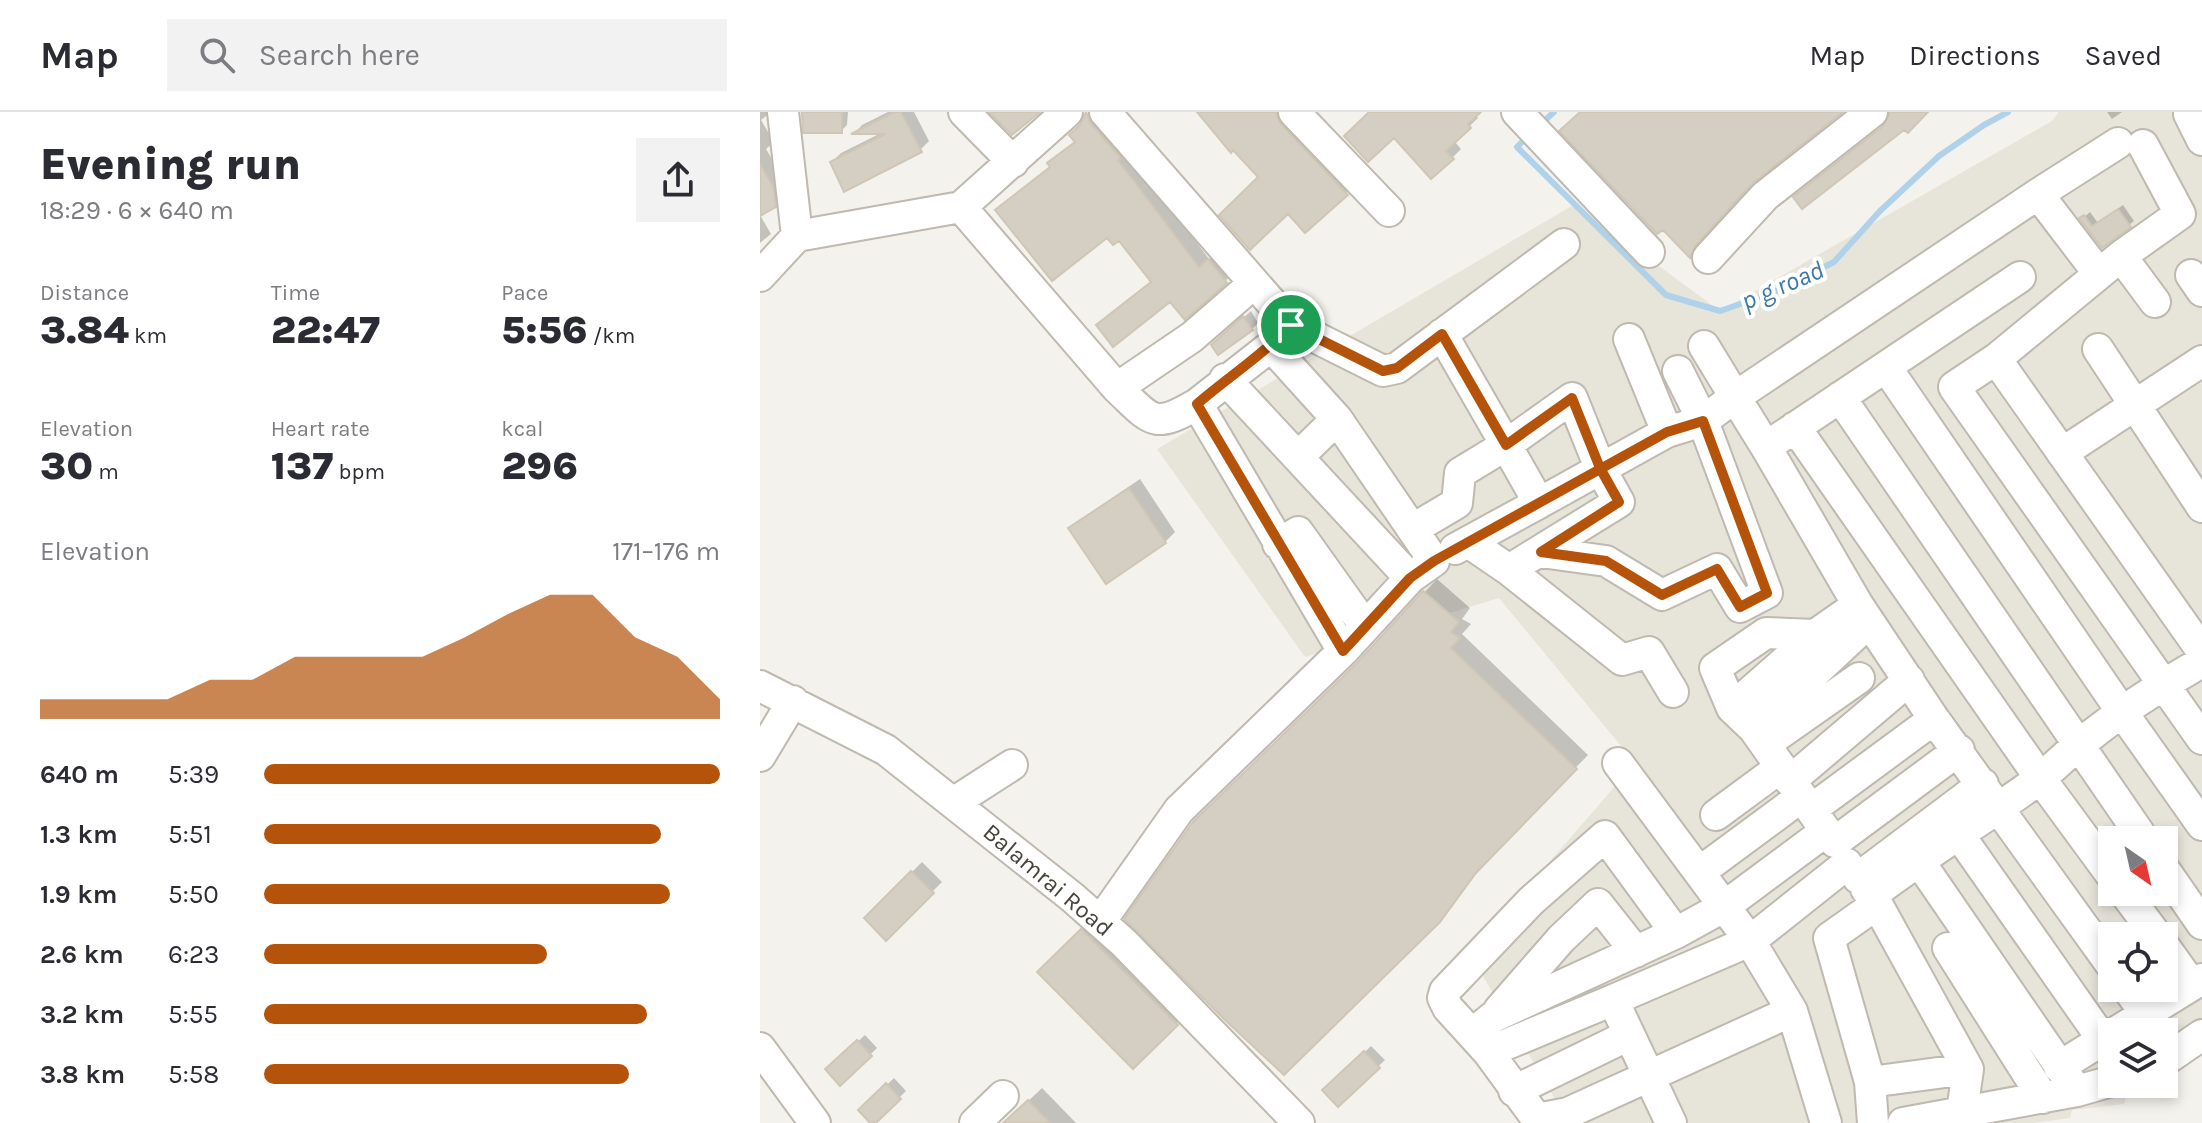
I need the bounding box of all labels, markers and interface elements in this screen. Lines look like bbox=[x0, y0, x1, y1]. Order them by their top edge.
search box bbox=[167, 19, 727, 91]
text: Map bbox=[40, 33, 119, 78]
icon: search bbox=[195, 33, 239, 77]
text: Search here bbox=[259, 37, 420, 73]
text: Map bbox=[1810, 39, 1865, 72]
text: Directions bbox=[1909, 39, 2041, 72]
text: Saved bbox=[2085, 39, 2162, 72]
button: share bbox=[636, 138, 720, 222]
text: Evening run bbox=[40, 139, 301, 190]
text: 18:29 · 6 × 640 m bbox=[40, 195, 234, 226]
water label: p g road bbox=[1736, 254, 1828, 317]
text: Distance bbox=[40, 280, 129, 306]
text: Time bbox=[271, 280, 320, 306]
text: Pace bbox=[501, 280, 548, 306]
pin bbox=[1257, 291, 1325, 359]
icon: arrive bbox=[1269, 303, 1313, 347]
text: 3.84 bbox=[40, 306, 129, 353]
text: 22:47 bbox=[271, 306, 380, 353]
text: 5:56 bbox=[501, 306, 588, 353]
text: km bbox=[129, 323, 167, 349]
text: /km bbox=[588, 323, 635, 349]
text: Elevation bbox=[40, 416, 133, 442]
text: Heart rate bbox=[271, 416, 370, 442]
text: kcal bbox=[501, 416, 543, 442]
text: 30 bbox=[40, 442, 93, 489]
text: 137 bbox=[271, 442, 333, 489]
text: 296 bbox=[501, 442, 578, 489]
text: m bbox=[93, 459, 119, 485]
text: bpm bbox=[333, 459, 385, 485]
text: Elevation bbox=[40, 536, 150, 567]
text: 171–176 m bbox=[612, 536, 720, 567]
text: 640 m bbox=[40, 759, 119, 790]
text: 5:39 bbox=[168, 759, 219, 790]
street label: Balamrai Road bbox=[978, 818, 1118, 942]
text: 1.3 km bbox=[40, 819, 118, 850]
text: 5:51 bbox=[168, 819, 212, 850]
north arrow bbox=[2098, 826, 2178, 906]
map controls bbox=[2098, 826, 2178, 1098]
text: 1.9 km bbox=[40, 879, 117, 910]
text: 5:50 bbox=[168, 879, 219, 910]
button: locate bbox=[2098, 922, 2178, 1002]
text: 2.6 km bbox=[40, 939, 124, 970]
text: 6:23 bbox=[168, 939, 219, 970]
text: 3.2 km bbox=[40, 999, 124, 1030]
text: 5:55 bbox=[168, 999, 218, 1030]
button: layers bbox=[2098, 1018, 2178, 1098]
text: 3.8 km bbox=[40, 1059, 125, 1090]
text: 5:58 bbox=[168, 1059, 219, 1090]

